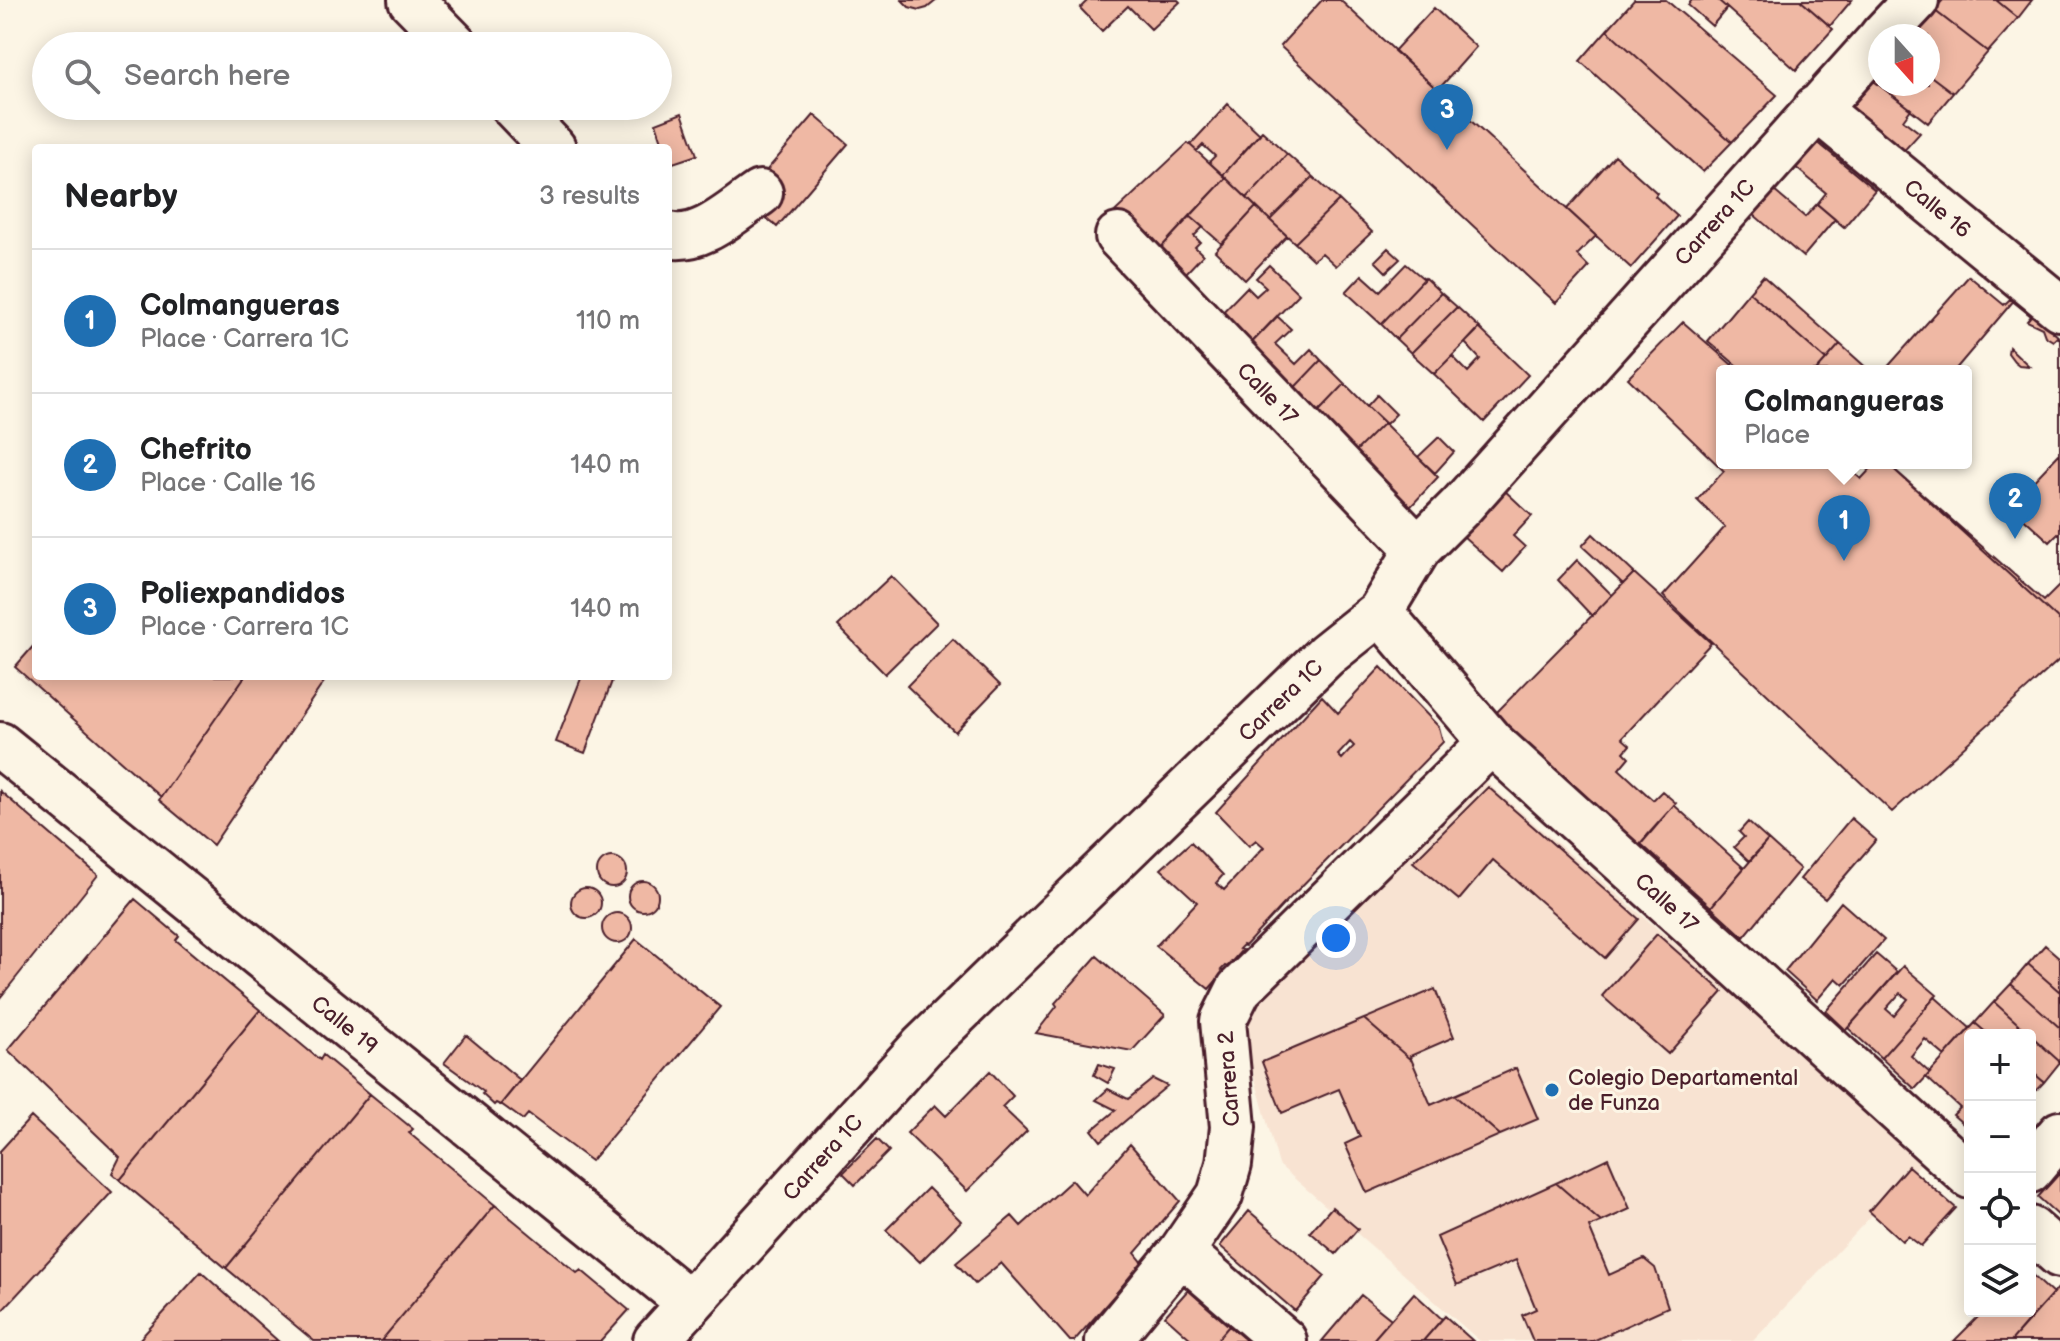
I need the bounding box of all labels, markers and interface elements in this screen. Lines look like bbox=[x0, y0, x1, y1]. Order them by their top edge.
north arrow bbox=[1868, 24, 1940, 96]
search box bbox=[32, 32, 672, 120]
icon: search bbox=[60, 54, 104, 98]
text: Search here bbox=[124, 58, 290, 94]
pin: 3 bbox=[1421, 84, 1473, 150]
street label: Carrera 1C bbox=[1669, 174, 1761, 272]
street label: Calle 16 bbox=[1898, 174, 1976, 244]
text: Nearby bbox=[64, 176, 178, 217]
text: 3 results bbox=[539, 181, 640, 212]
text: Colmangueras bbox=[140, 288, 340, 324]
text: 1 bbox=[85, 306, 95, 337]
text: 110 m bbox=[576, 306, 640, 337]
text: Place · Carrera 1C bbox=[140, 324, 349, 355]
street label: Calle 17 bbox=[1231, 357, 1303, 431]
popup bbox=[1716, 365, 1972, 469]
text: Colmangueras bbox=[1744, 384, 1944, 420]
text: Place bbox=[1744, 420, 1810, 451]
text: Chefrito bbox=[140, 432, 252, 468]
text: 2 bbox=[82, 450, 98, 481]
text: 140 m bbox=[570, 450, 640, 481]
text: Place · Calle 16 bbox=[140, 468, 316, 499]
pin: 2 bbox=[1989, 473, 2041, 539]
pin: 1 bbox=[1818, 495, 1870, 561]
text: Poliexpandidos bbox=[140, 576, 345, 612]
text: 3 bbox=[82, 594, 98, 625]
text: 140 m bbox=[570, 594, 640, 625]
text: Place · Carrera 1C bbox=[140, 612, 349, 643]
street label: Carrera 1C bbox=[1233, 654, 1329, 748]
street label: Calle 17 bbox=[1629, 868, 1703, 939]
your location bbox=[1316, 918, 1356, 958]
street label: Calle 19 bbox=[305, 990, 383, 1060]
map controls bbox=[1964, 1029, 2036, 1317]
button: + bbox=[1964, 1029, 2036, 1101]
street label: Carrera 2 bbox=[1213, 1030, 1246, 1127]
place label: Colegio Departamental de Funza bbox=[1568, 1065, 1798, 1117]
marker: Colegio Departamental de Funza bbox=[1543, 1081, 1561, 1099]
button: − bbox=[1964, 1101, 2036, 1173]
street label: Carrera 1C bbox=[777, 1109, 869, 1207]
button: locate bbox=[1964, 1173, 2036, 1245]
button: layers bbox=[1964, 1245, 2036, 1317]

